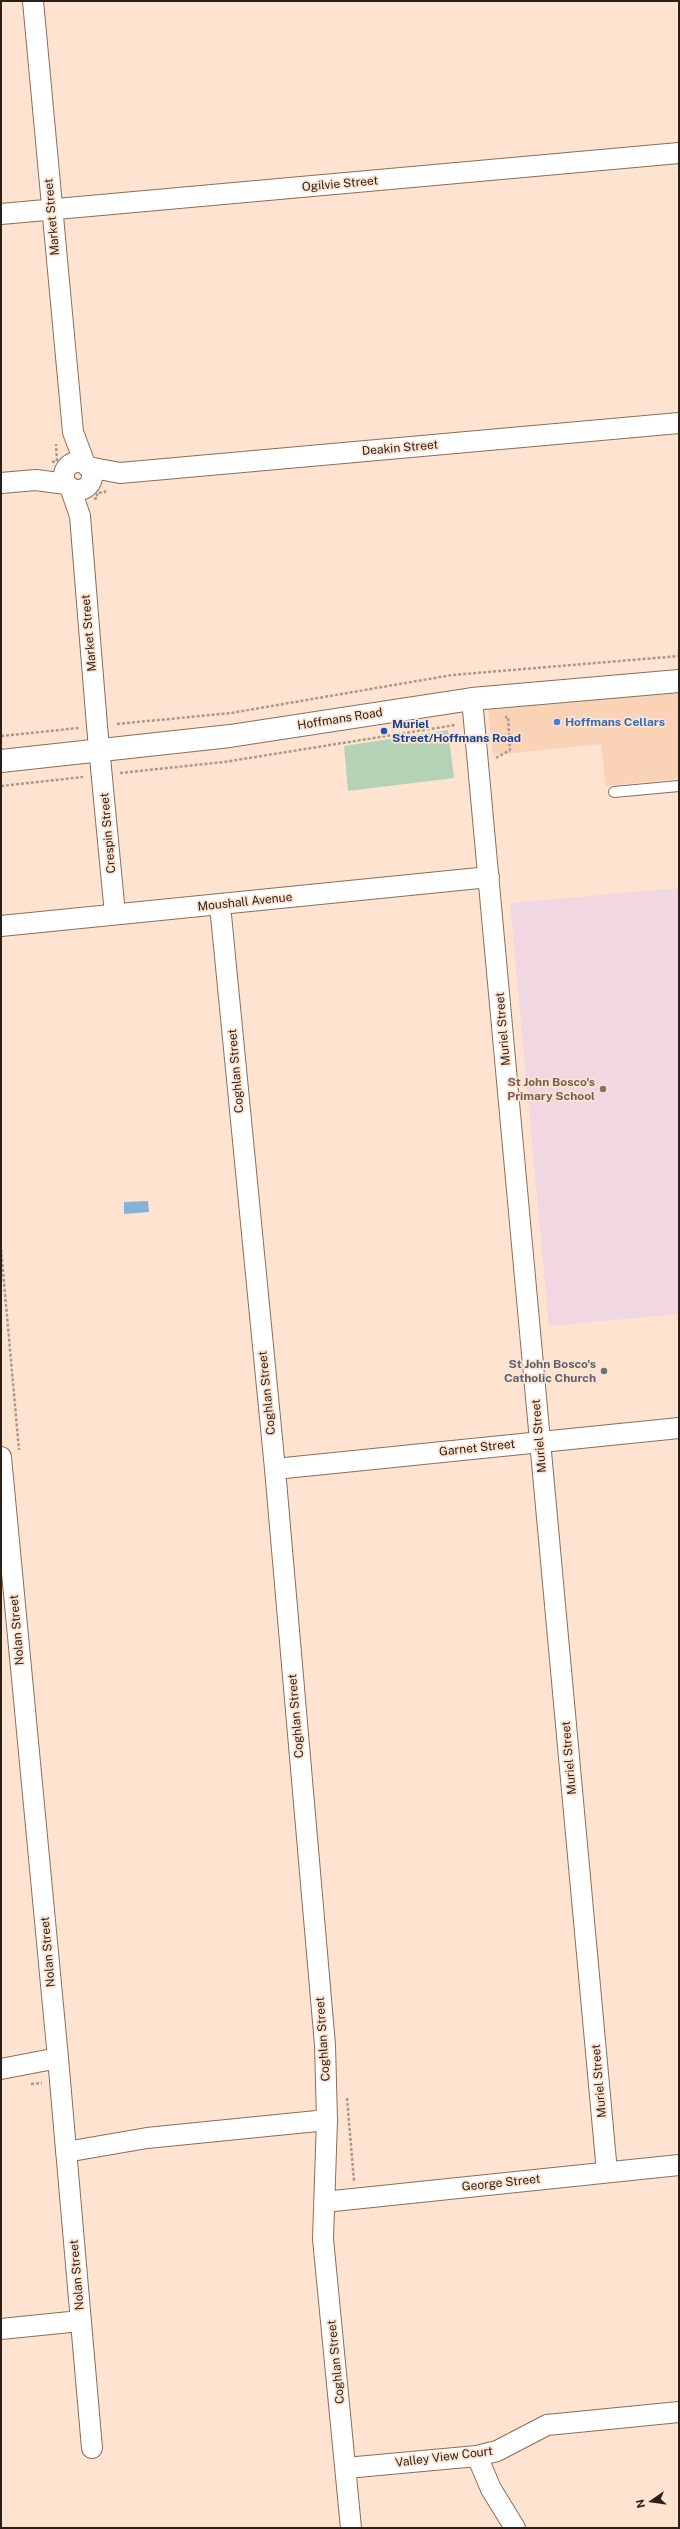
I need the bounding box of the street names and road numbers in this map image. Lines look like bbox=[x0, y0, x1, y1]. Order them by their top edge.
street label: Ogilvie Street bbox=[301, 173, 379, 195]
street label: Market Street bbox=[41, 178, 63, 256]
street label: Deakin Street bbox=[361, 438, 439, 458]
street label: Market Street bbox=[78, 594, 100, 672]
street label: Hoffmans Road bbox=[296, 705, 384, 733]
street label: Crespin Street bbox=[97, 792, 119, 874]
street label: Moushall Avenue bbox=[197, 890, 293, 914]
street label: Muriel Street bbox=[493, 992, 513, 1066]
street label: Coghlan Street bbox=[225, 1028, 247, 1114]
street label: Coghlan Street bbox=[255, 1350, 279, 1436]
street label: Muriel Street bbox=[529, 1399, 549, 1473]
street label: Garnet Street bbox=[438, 1437, 516, 1459]
street label: Nolan Street bbox=[7, 1594, 27, 1666]
street label: Coghlan Street bbox=[285, 1673, 307, 1759]
street label: Muriel Street bbox=[559, 1721, 579, 1795]
street label: Nolan Street bbox=[38, 1916, 58, 1988]
street label: Coghlan Street bbox=[313, 1996, 333, 2082]
street label: Muriel Street bbox=[589, 2044, 609, 2118]
street label: George Street bbox=[461, 2172, 541, 2194]
street label: Nolan Street bbox=[67, 2239, 87, 2311]
street label: Coghlan Street bbox=[324, 2319, 348, 2405]
street label: Valley View Court bbox=[394, 2444, 494, 2470]

